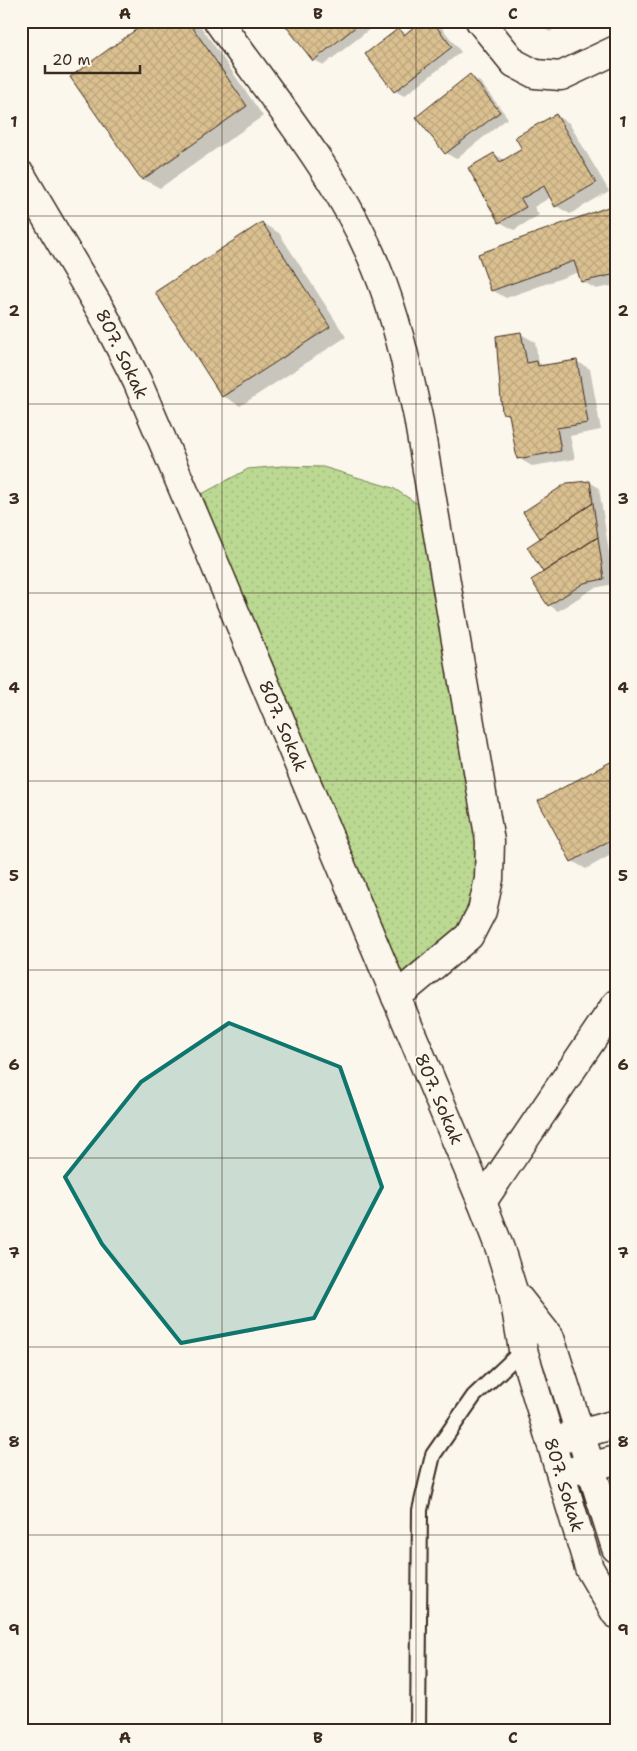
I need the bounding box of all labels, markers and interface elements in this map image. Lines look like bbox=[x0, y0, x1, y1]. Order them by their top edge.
text: A bbox=[119, 3, 131, 24]
text: B bbox=[313, 3, 323, 24]
text: C bbox=[508, 3, 518, 24]
scale bar bbox=[45, 42, 140, 74]
text: 20 m bbox=[52, 50, 91, 70]
text: 1 bbox=[10, 111, 18, 132]
text: 1 bbox=[619, 111, 627, 132]
text: 2 bbox=[8, 300, 20, 321]
text: 2 bbox=[617, 300, 629, 321]
street label: 807. Sokak bbox=[90, 305, 154, 403]
text: 3 bbox=[8, 488, 20, 509]
text: 3 bbox=[617, 488, 629, 509]
text: 4 bbox=[8, 677, 20, 698]
street label: 807. Sokak bbox=[253, 677, 313, 775]
text: 4 bbox=[617, 677, 629, 698]
text: 5 bbox=[9, 865, 19, 886]
text: 5 bbox=[618, 865, 628, 886]
street label: 807. Sokak bbox=[409, 1050, 469, 1148]
text: 6 bbox=[8, 1054, 20, 1075]
text: 6 bbox=[617, 1054, 629, 1075]
text: 7 bbox=[8, 1242, 20, 1263]
text: 7 bbox=[617, 1242, 629, 1263]
text: 8 bbox=[8, 1431, 20, 1452]
text: 8 bbox=[617, 1431, 629, 1452]
street label: 807. Sokak bbox=[538, 1435, 590, 1535]
text: 9 bbox=[8, 1619, 20, 1640]
text: 9 bbox=[617, 1619, 629, 1640]
text: A bbox=[119, 1727, 131, 1748]
text: B bbox=[313, 1727, 323, 1748]
text: C bbox=[508, 1727, 518, 1748]

